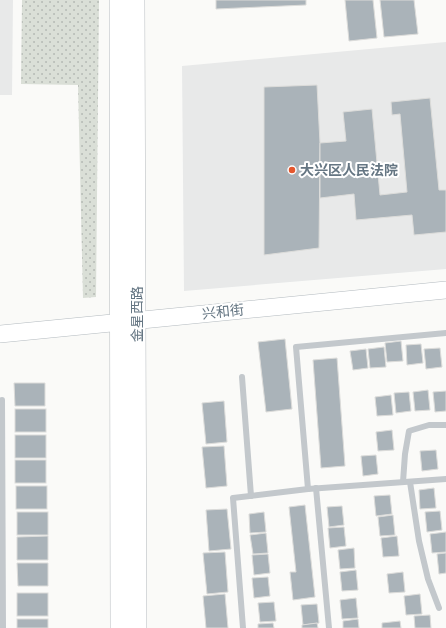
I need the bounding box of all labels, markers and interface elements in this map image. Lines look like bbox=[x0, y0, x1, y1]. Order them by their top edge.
place label: 大兴区人民法院 bbox=[300, 161, 398, 180]
marker: 大兴区人民法院 bbox=[287, 165, 297, 175]
street label: 金星西路 bbox=[128, 286, 147, 342]
street label: 兴和街 bbox=[201, 300, 245, 324]

